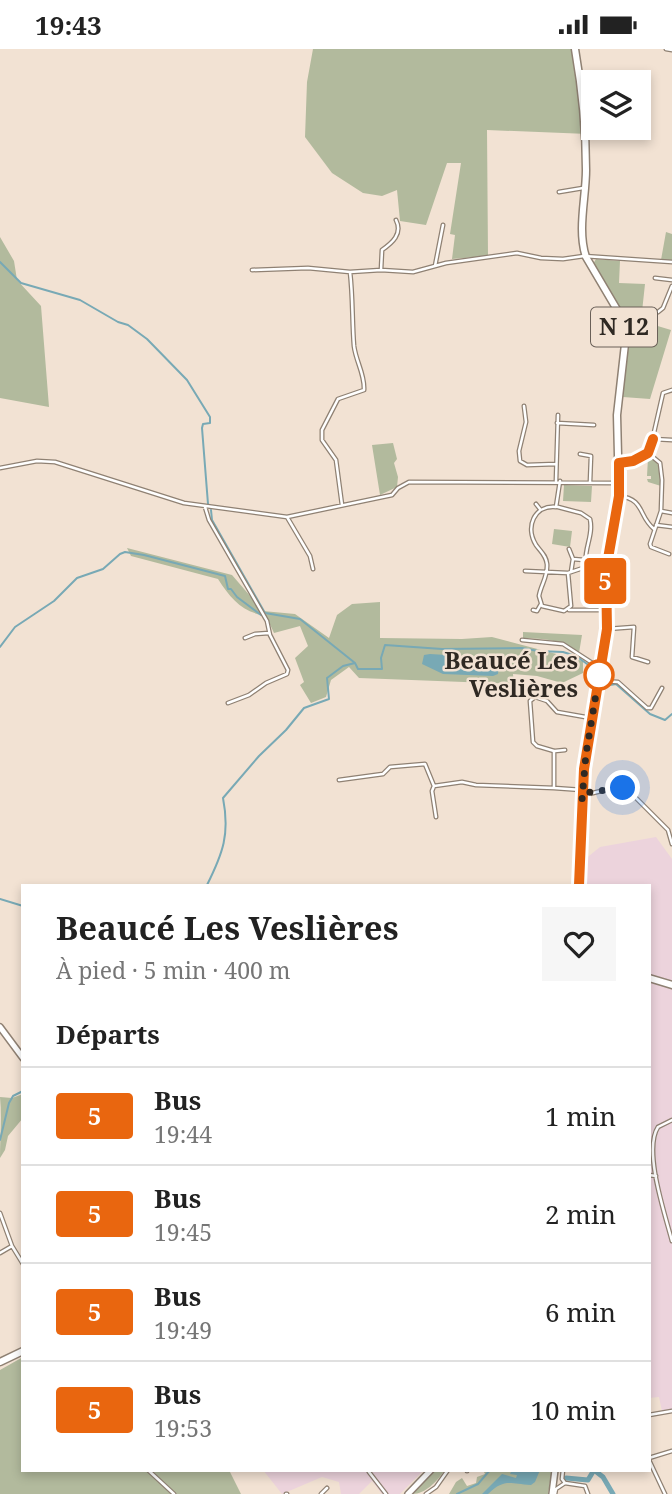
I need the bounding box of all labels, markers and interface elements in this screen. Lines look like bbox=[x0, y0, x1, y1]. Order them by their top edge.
text: 19:43 bbox=[35, 7, 102, 43]
map controls bbox=[581, 70, 651, 140]
button: layers bbox=[581, 70, 651, 140]
road number: N 12 bbox=[591, 307, 657, 347]
line badge: 5 bbox=[582, 558, 628, 604]
text: 5 bbox=[598, 564, 612, 597]
place label: Beaucé Les Veslières bbox=[444, 643, 578, 704]
marker: Beaucé Les Veslières bbox=[584, 660, 614, 690]
your location bbox=[605, 770, 640, 805]
text: Beaucé Les Veslières bbox=[56, 905, 399, 950]
button: heart bbox=[542, 907, 616, 981]
text: À pied · 5 min · 400 m bbox=[56, 954, 291, 986]
text: Départs bbox=[56, 1016, 160, 1052]
text: Bus bbox=[154, 1082, 201, 1118]
text: 1 min bbox=[545, 1098, 616, 1134]
text: 5 bbox=[88, 1099, 101, 1132]
text: 19:44 bbox=[154, 1118, 212, 1150]
text: Bus bbox=[154, 1180, 201, 1216]
text: 2 min bbox=[545, 1196, 616, 1232]
text: 5 bbox=[88, 1197, 101, 1230]
text: 19:45 bbox=[154, 1216, 212, 1248]
text: Bus bbox=[154, 1278, 201, 1314]
text: 6 min bbox=[545, 1294, 616, 1330]
text: 5 bbox=[88, 1295, 101, 1328]
text: 19:49 bbox=[154, 1314, 212, 1346]
text: Bus bbox=[154, 1376, 201, 1412]
text: 10 min bbox=[531, 1392, 616, 1428]
text: 5 bbox=[88, 1393, 101, 1426]
text: 19:53 bbox=[154, 1412, 212, 1444]

